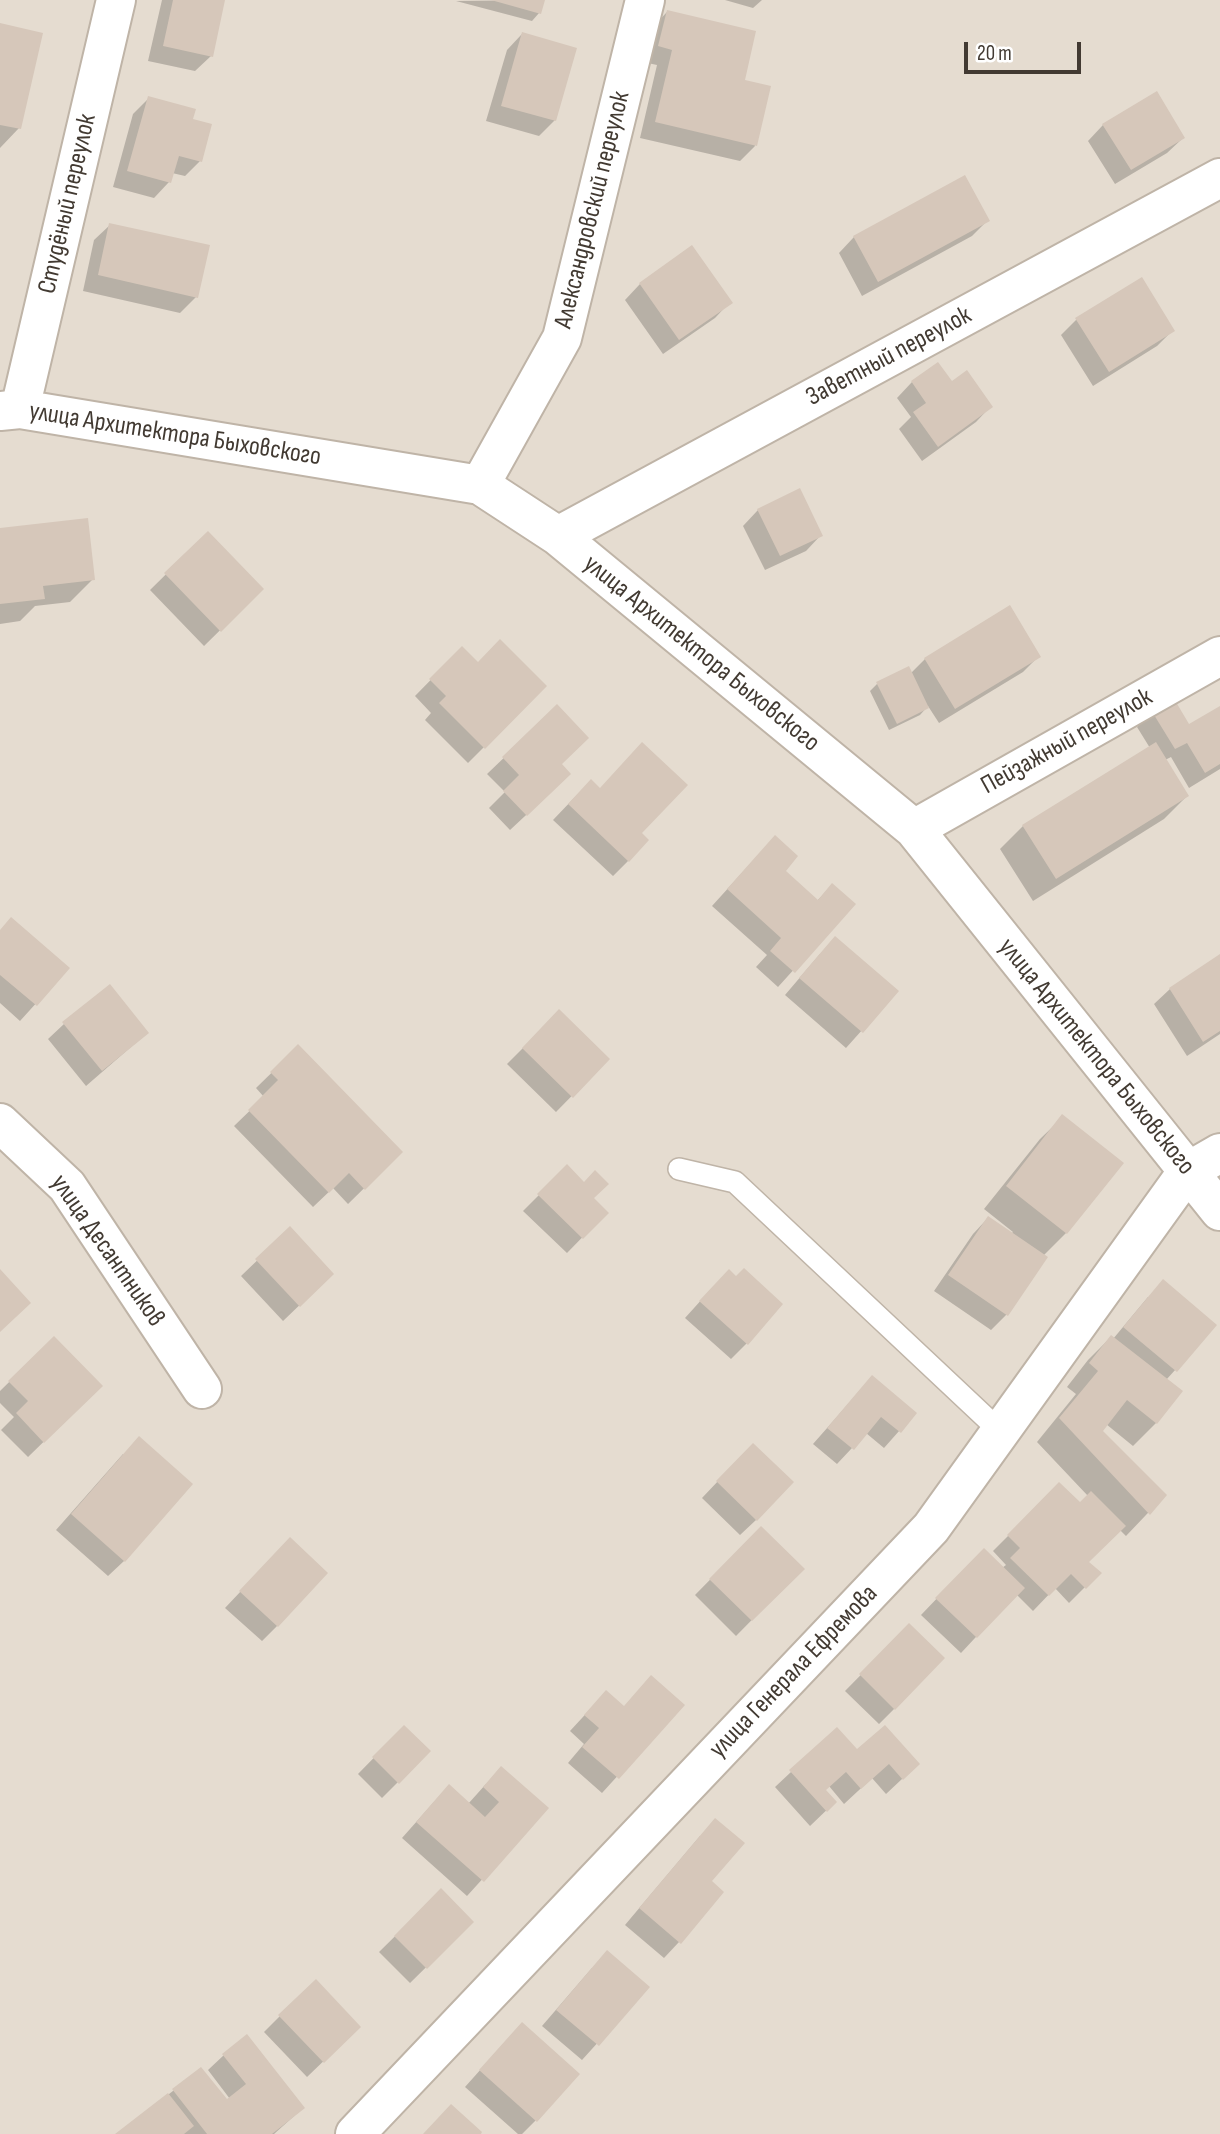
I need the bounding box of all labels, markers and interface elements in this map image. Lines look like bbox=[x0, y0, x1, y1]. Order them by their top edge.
scale bar bbox=[968, 28, 1085, 72]
text: 20 m bbox=[977, 41, 1012, 66]
street label: Александровский переулок bbox=[548, 88, 638, 332]
street label: Студёный переулок bbox=[32, 111, 104, 297]
street label: Заветный переулок bbox=[801, 300, 977, 414]
street label: улица Архитектора Быховского bbox=[27, 397, 323, 473]
street label: улица Архитектора Быховского bbox=[576, 549, 826, 759]
street label: Пейзажный переулок bbox=[976, 682, 1158, 802]
street label: улица Архитектора Быховского bbox=[991, 932, 1201, 1182]
street label: улица Десантников bbox=[43, 1169, 171, 1333]
street label: улица Генерала Ефремова bbox=[703, 1579, 885, 1765]

